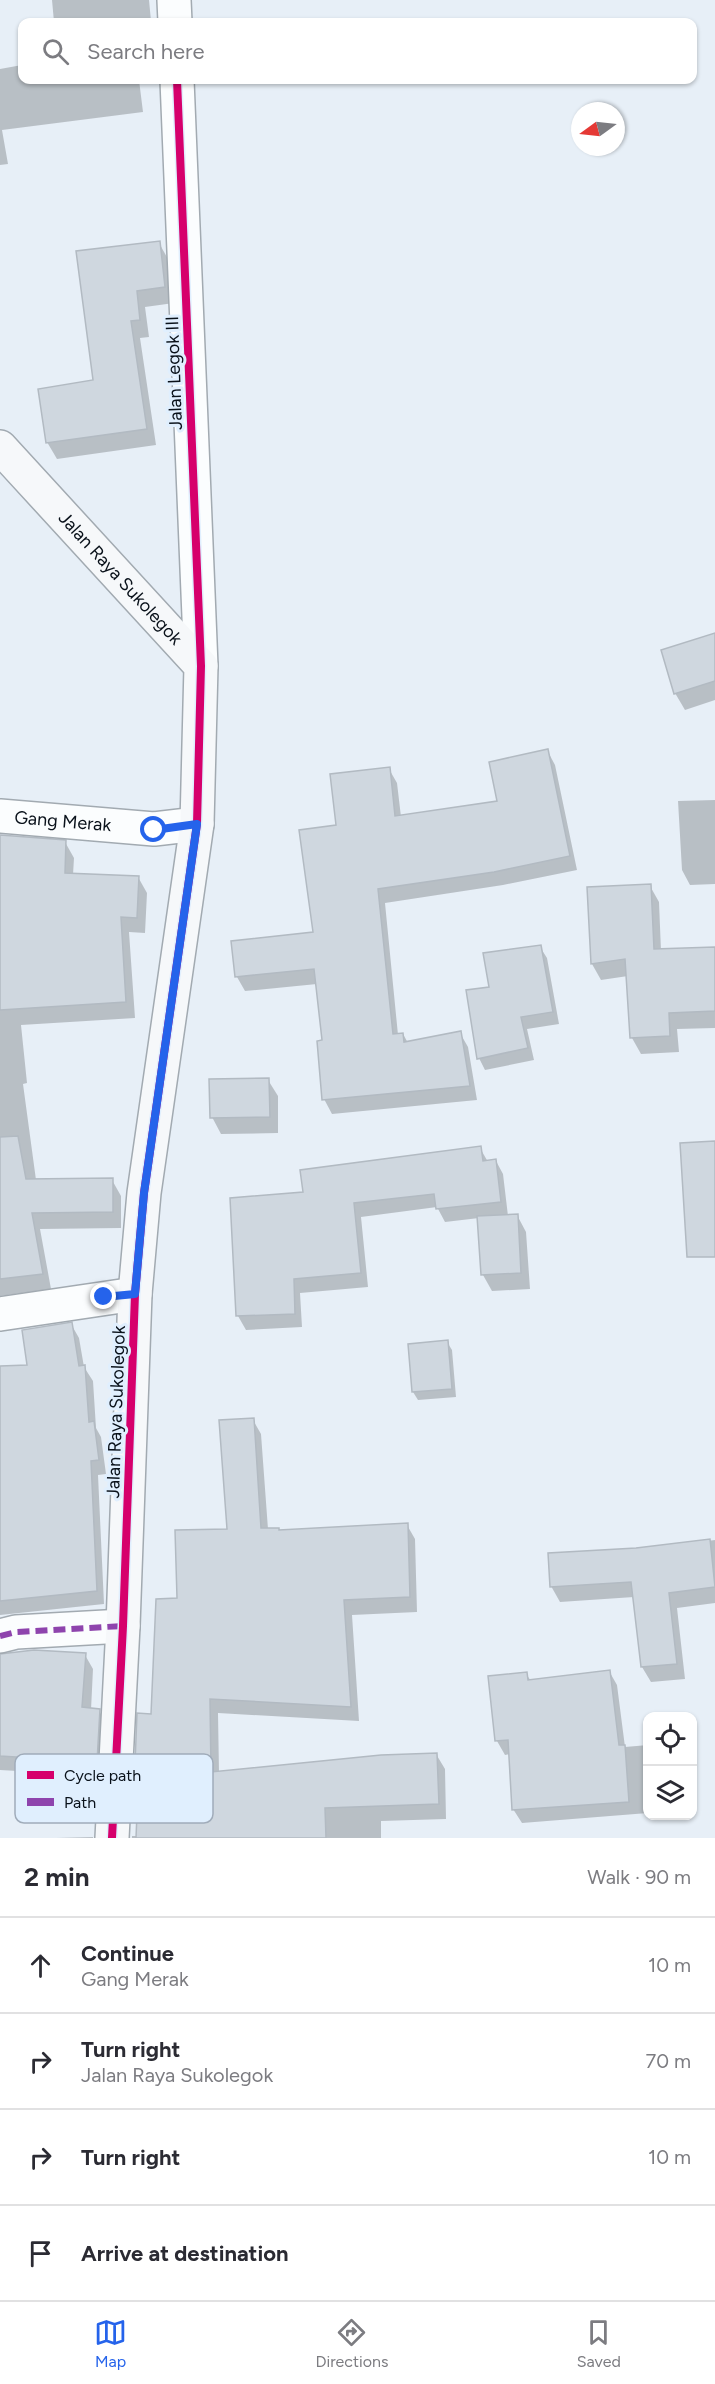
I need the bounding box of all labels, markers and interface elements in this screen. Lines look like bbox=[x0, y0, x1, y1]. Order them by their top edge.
search box bbox=[18, 18, 697, 84]
icon: search bbox=[39, 35, 72, 68]
text: Search here bbox=[87, 38, 205, 65]
north arrow bbox=[571, 102, 625, 156]
street label: Jalan Legok III bbox=[161, 316, 187, 430]
street label: Jalan Raya Sukolegok bbox=[54, 507, 187, 650]
street label: Gang Merak bbox=[14, 806, 112, 836]
route start bbox=[140, 816, 166, 842]
route end bbox=[90, 1283, 116, 1309]
street label: Jalan Raya Sukolegok bbox=[102, 1325, 130, 1499]
map controls bbox=[643, 1712, 697, 1820]
button: locate bbox=[643, 1712, 697, 1766]
legend bbox=[15, 1754, 213, 1823]
text: Cycle path bbox=[64, 1766, 141, 1785]
button: layers bbox=[643, 1766, 697, 1820]
text: Path bbox=[64, 1793, 96, 1812]
text: 2 min bbox=[24, 1861, 90, 1893]
text: Walk · 90 m bbox=[587, 1865, 691, 1889]
text: Continue bbox=[81, 1940, 174, 1967]
icon: ahead bbox=[24, 1949, 57, 1982]
text: 10 m bbox=[648, 1953, 691, 1977]
text: Gang Merak bbox=[81, 1967, 189, 1991]
text: Turn right bbox=[81, 2036, 180, 2063]
icon: right bbox=[24, 2045, 57, 2078]
text: 70 m bbox=[645, 2049, 691, 2073]
text: Jalan Raya Sukolegok bbox=[81, 2063, 273, 2087]
icon: right bbox=[24, 2141, 57, 2174]
text: Turn right bbox=[81, 2144, 180, 2171]
text: 10 m bbox=[648, 2145, 691, 2169]
icon: arrive bbox=[24, 2237, 57, 2270]
text: Arrive at destination bbox=[81, 2240, 289, 2267]
tab: Map bbox=[94, 2316, 127, 2371]
tab: Directions bbox=[315, 2316, 388, 2371]
tab: Saved bbox=[577, 2316, 621, 2371]

